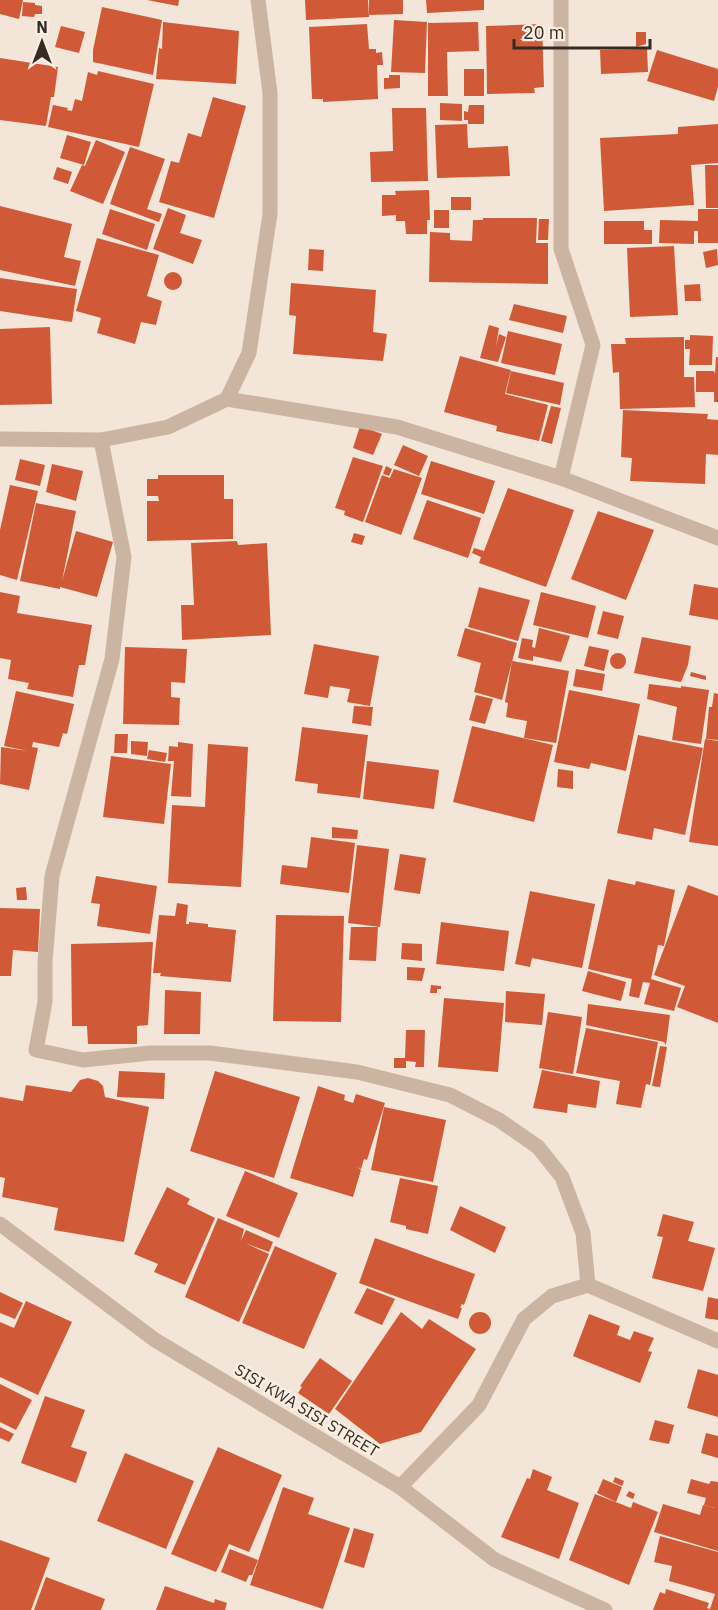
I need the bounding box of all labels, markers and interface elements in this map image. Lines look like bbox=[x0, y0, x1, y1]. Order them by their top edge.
north arrow bbox=[12, 12, 72, 72]
scale bar bbox=[514, 12, 650, 50]
text: N bbox=[36, 17, 48, 37]
text: 20 m bbox=[523, 21, 565, 44]
street label: SISI KWA SISI STREET bbox=[231, 1359, 383, 1461]

